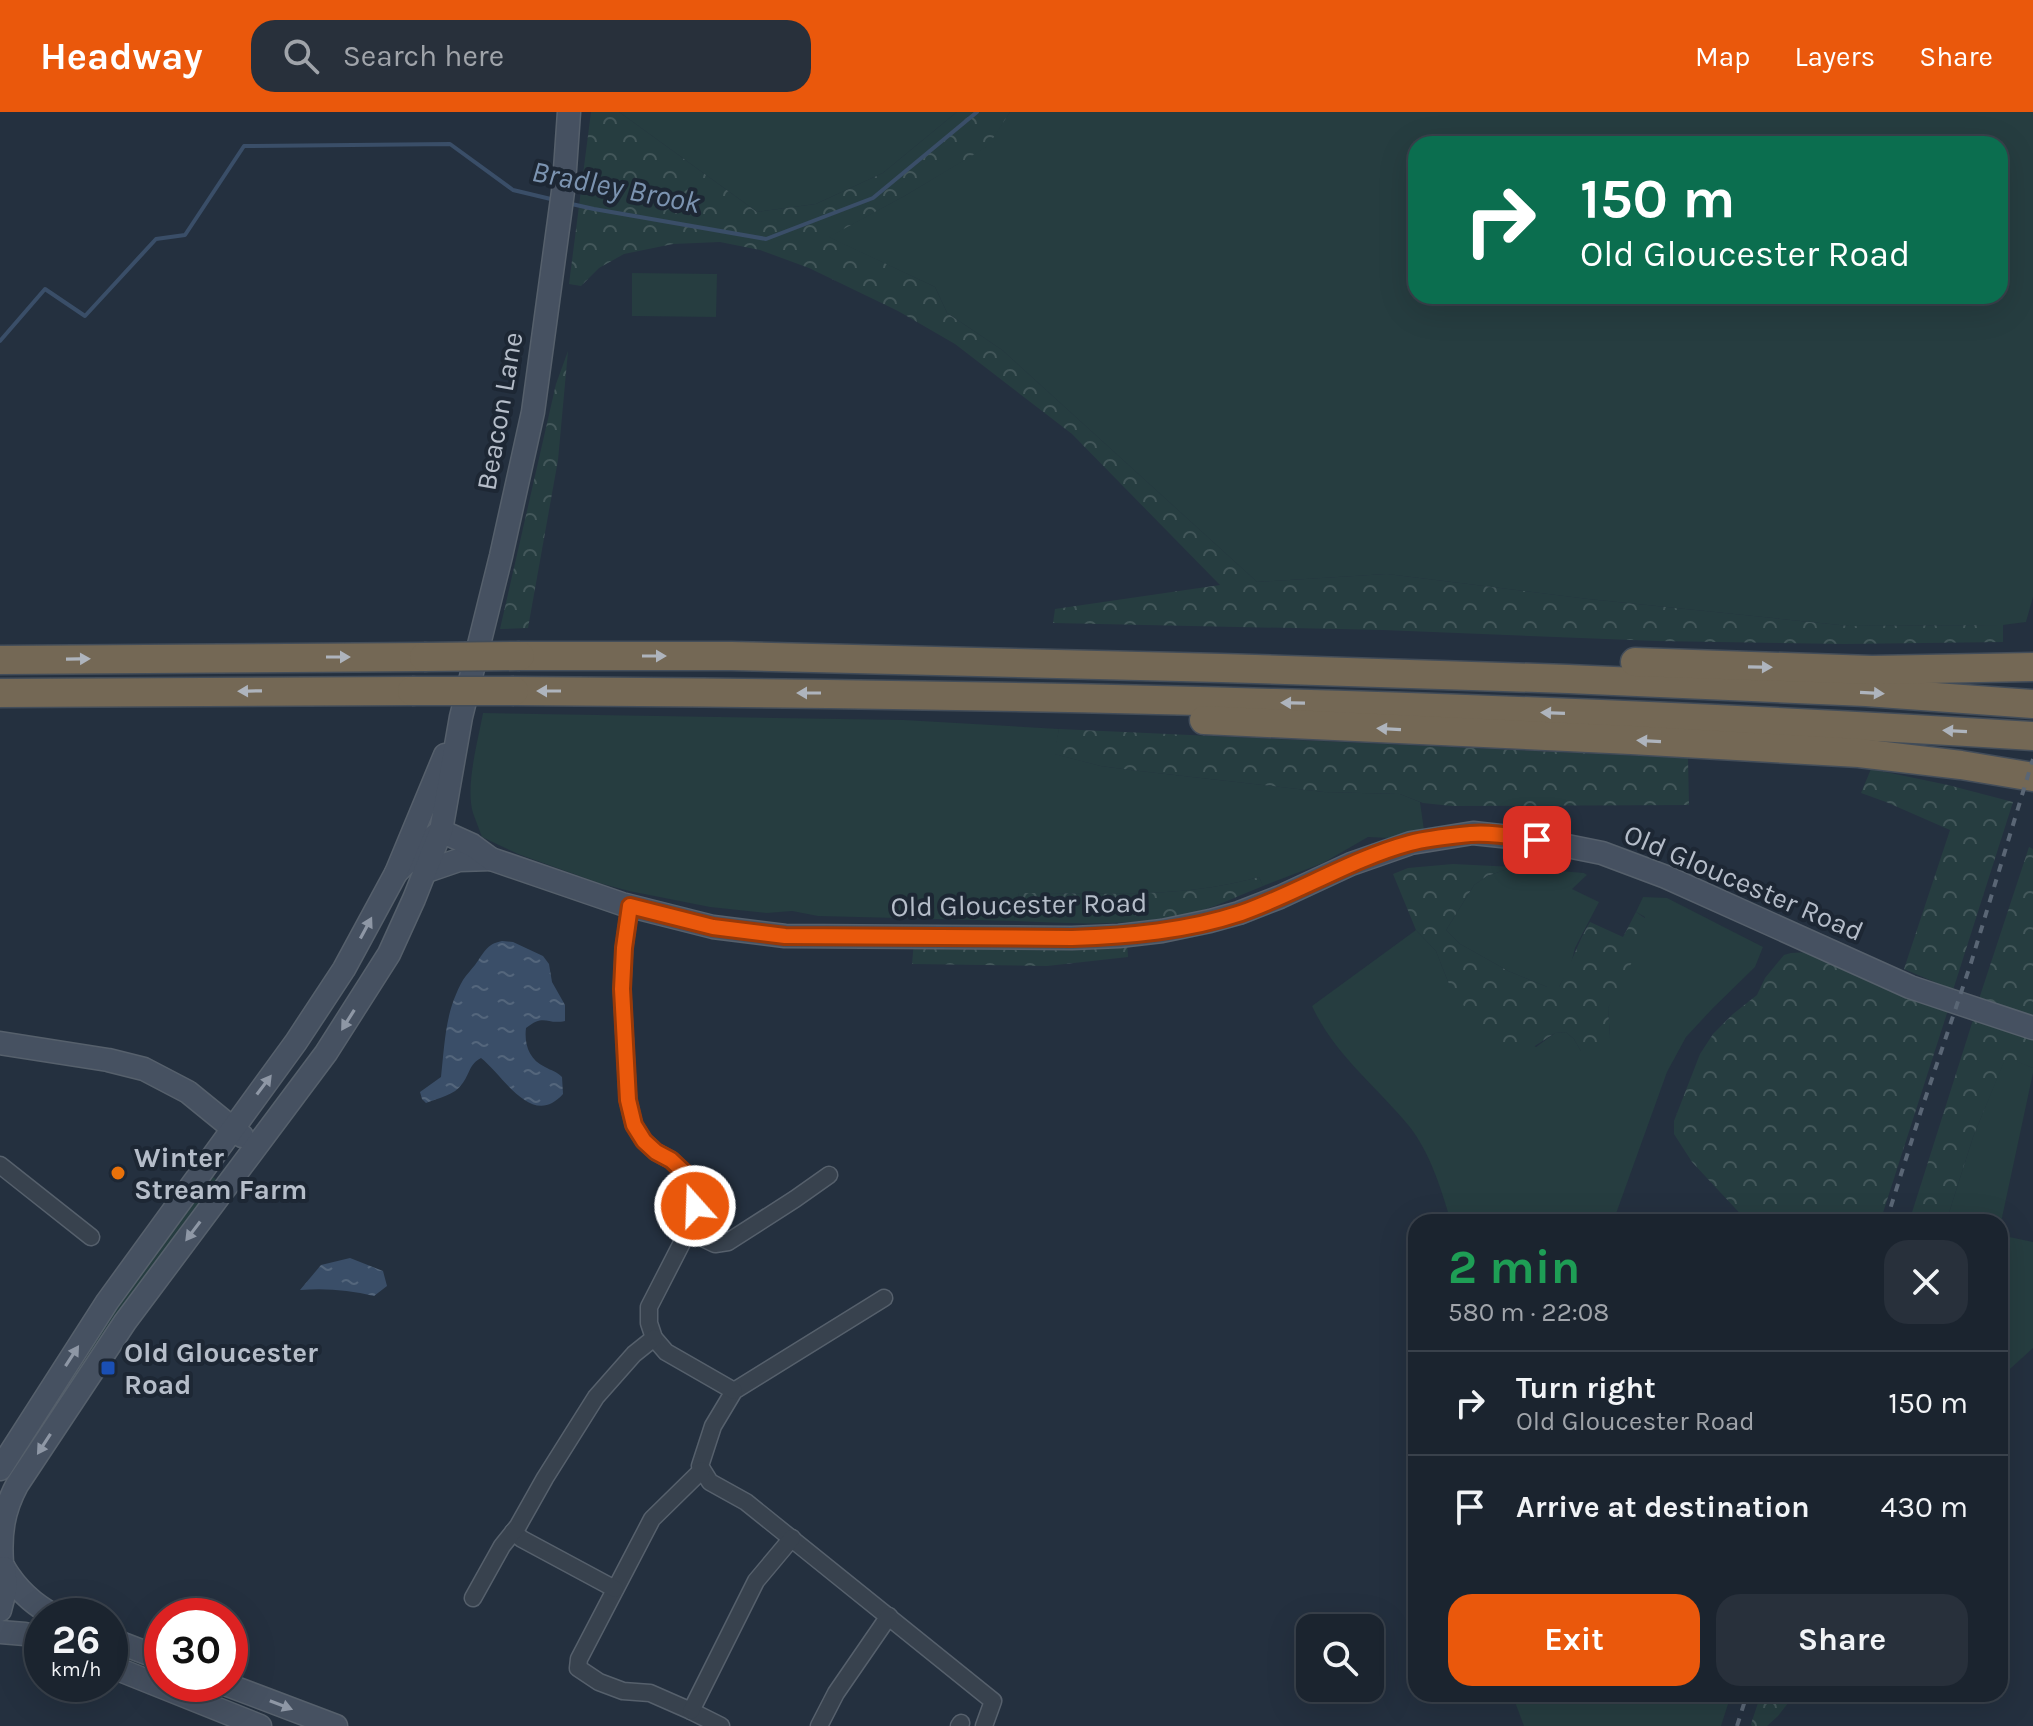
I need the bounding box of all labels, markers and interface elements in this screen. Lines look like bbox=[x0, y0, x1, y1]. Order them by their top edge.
search box bbox=[251, 20, 811, 92]
text: Headway bbox=[40, 34, 203, 79]
icon: search bbox=[279, 34, 323, 78]
text: Search here bbox=[343, 38, 504, 74]
text: Map bbox=[1695, 40, 1750, 73]
text: Layers bbox=[1794, 40, 1875, 73]
text: Share bbox=[1919, 40, 1993, 73]
water label: Bradley Brook bbox=[529, 153, 704, 221]
text: 150 m bbox=[1580, 166, 1735, 231]
icon: right bbox=[1448, 168, 1552, 272]
text: Old Gloucester Road bbox=[1580, 233, 1910, 275]
street label: Beacon Lane bbox=[469, 329, 530, 493]
one-way arrow bbox=[642, 650, 667, 662]
one-way arrow bbox=[326, 651, 351, 663]
one-way arrow bbox=[66, 653, 91, 666]
one-way arrow bbox=[1748, 661, 1773, 673]
one-way arrow bbox=[237, 685, 262, 697]
one-way arrow bbox=[536, 685, 561, 697]
one-way arrow bbox=[1860, 686, 1885, 699]
one-way arrow bbox=[796, 687, 821, 699]
one-way arrow bbox=[1280, 697, 1305, 710]
one-way arrow bbox=[1540, 706, 1565, 719]
one-way arrow bbox=[1376, 722, 1401, 735]
one-way arrow bbox=[1942, 724, 1967, 737]
one-way arrow bbox=[1636, 734, 1661, 747]
pin bbox=[1503, 806, 1571, 874]
street label: Old Gloucester Road bbox=[1619, 817, 1869, 948]
icon: arrive bbox=[1515, 818, 1559, 862]
street label: Old Gloucester Road bbox=[890, 886, 1148, 923]
one-way arrow bbox=[360, 916, 373, 939]
one-way arrow bbox=[341, 1009, 355, 1031]
one-way arrow bbox=[256, 1075, 271, 1096]
place label: Winter Stream Farm bbox=[134, 1141, 307, 1206]
marker: Winter Stream Farm bbox=[109, 1164, 127, 1182]
position arrow bbox=[653, 1164, 737, 1248]
one-way arrow bbox=[185, 1220, 201, 1241]
text: 2 min bbox=[1448, 1239, 1580, 1295]
button: close bbox=[1884, 1240, 1968, 1324]
text: 580 m · 22:08 bbox=[1448, 1297, 1609, 1328]
place label: Old Gloucester Road bbox=[124, 1336, 318, 1401]
one-way arrow bbox=[65, 1345, 79, 1367]
marker: Old Gloucester Road bbox=[99, 1359, 117, 1377]
text: Turn right bbox=[1516, 1370, 1656, 1406]
icon: right bbox=[1448, 1381, 1492, 1425]
text: 150 m bbox=[1888, 1385, 1968, 1421]
text: Old Gloucester Road bbox=[1516, 1406, 1755, 1437]
one-way arrow bbox=[38, 1433, 52, 1455]
icon: arrive bbox=[1448, 1485, 1492, 1529]
text: Arrive at destination bbox=[1516, 1489, 1810, 1525]
text: 430 m bbox=[1881, 1489, 1968, 1525]
button: Exit bbox=[1448, 1594, 1700, 1686]
button: Share bbox=[1716, 1594, 1968, 1686]
speed limit sign: 30 bbox=[144, 1598, 248, 1702]
map controls bbox=[1296, 1614, 1384, 1702]
button: search bbox=[1296, 1614, 1384, 1702]
text: 26 bbox=[52, 1616, 100, 1663]
text: km/h bbox=[51, 1658, 101, 1681]
one-way arrow bbox=[269, 1700, 293, 1712]

